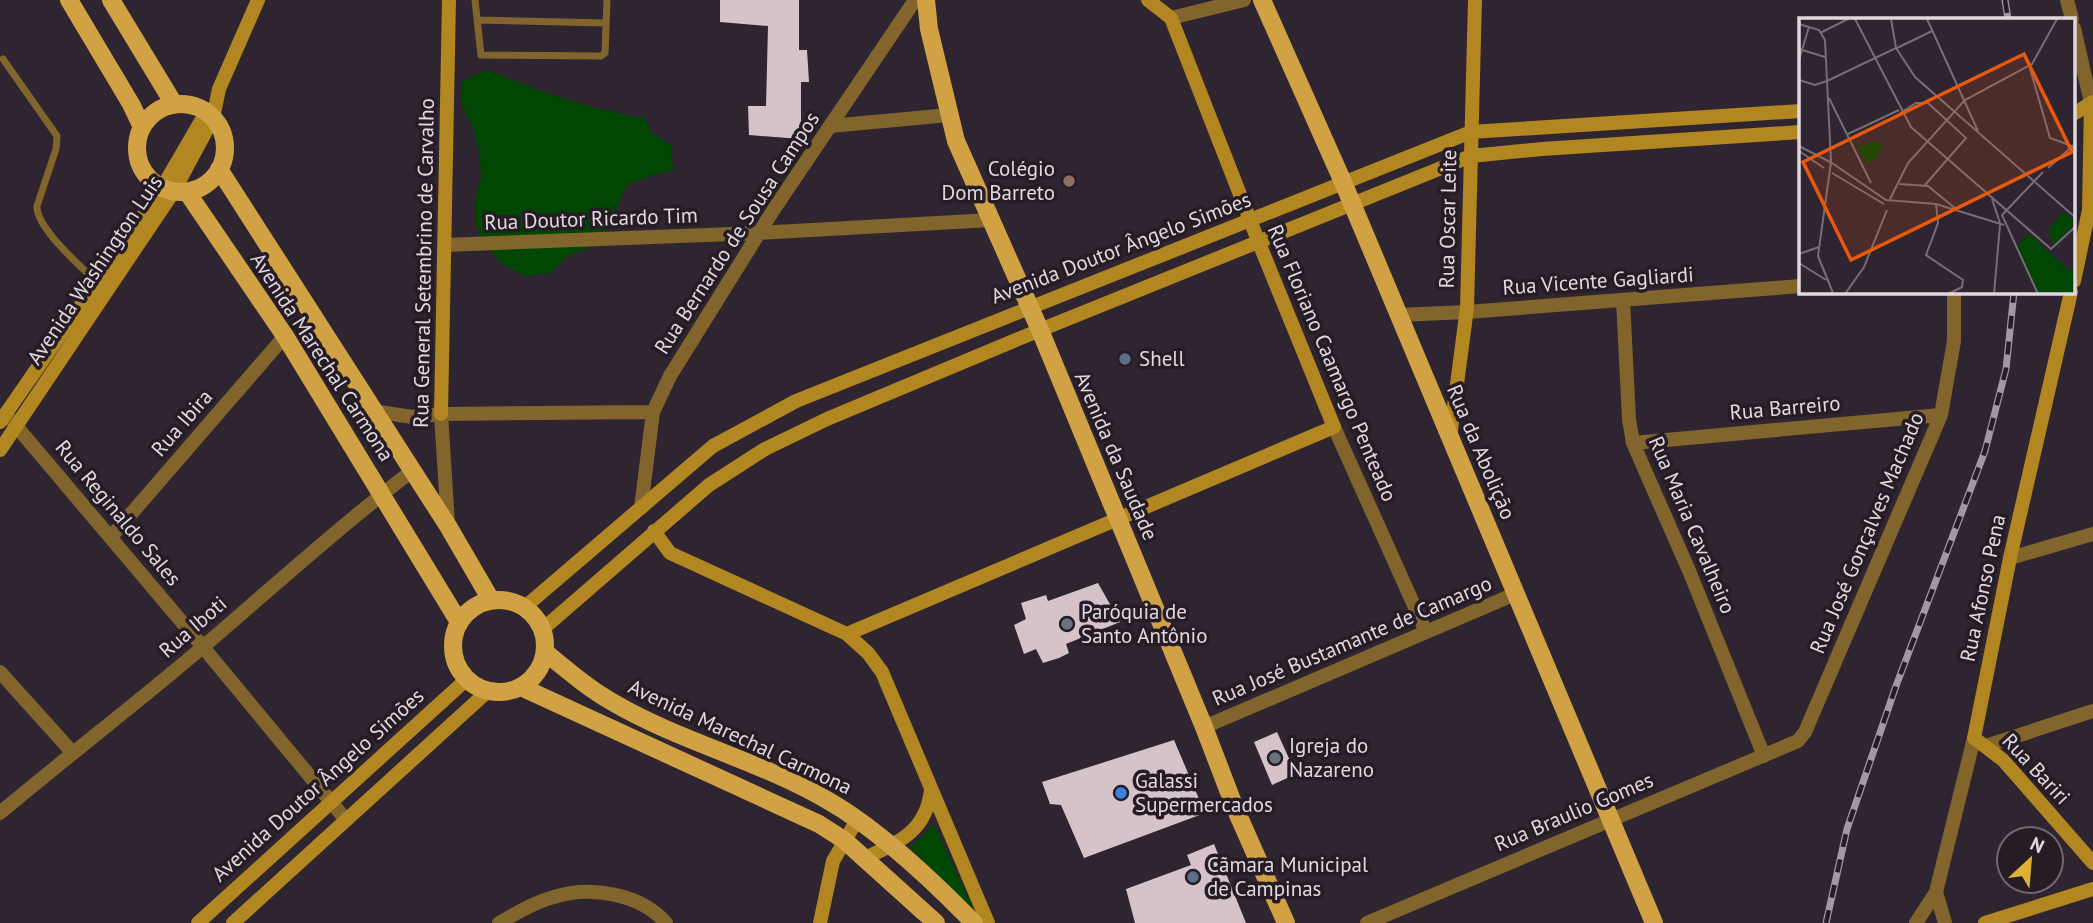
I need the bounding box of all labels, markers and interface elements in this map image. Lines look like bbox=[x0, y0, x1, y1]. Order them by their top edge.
inset map bbox=[1799, 18, 2076, 294]
street label: Rua General Setembrino de Carvalho bbox=[407, 98, 440, 428]
street label: Rua Bernardo de Sousa Campos bbox=[648, 106, 825, 359]
street label: Rua Oscar Leite bbox=[1433, 149, 1462, 289]
place label: Colégio Dom Barreto bbox=[942, 155, 1055, 206]
street label: Avenida Washington Luis bbox=[21, 170, 168, 370]
marker: Colégio Dom Barreto bbox=[1061, 173, 1077, 189]
street label: Avenida Doutor Ângelo Simões bbox=[987, 185, 1255, 310]
street label: Rua Doutor Ricardo Tim bbox=[484, 201, 698, 236]
street label: Rua Floriano Caamargo Penteado bbox=[1262, 220, 1403, 505]
street label: Avenida Marechal Carmona bbox=[245, 247, 400, 466]
street label: Rua Vicente Gagliardi bbox=[1501, 260, 1695, 301]
place label: Shell bbox=[1139, 345, 1185, 372]
marker: Shell bbox=[1117, 351, 1133, 367]
street label: Avenida da Saudade bbox=[1069, 367, 1164, 544]
street label: Rua da Abolição bbox=[1441, 380, 1522, 523]
street label: Rua Ibira bbox=[145, 384, 218, 462]
street label: Rua Barreiro bbox=[1728, 389, 1842, 426]
street label: Rua José Gonçalves Machado bbox=[1803, 408, 1930, 658]
street label: Rua Maria Cavalheiro bbox=[1643, 432, 1742, 618]
street label: Rua Reginaldo Sales bbox=[50, 434, 187, 591]
street label: Rua Afonso Pena bbox=[1954, 512, 2011, 664]
street label: Rua José Bustamante de Camargo bbox=[1208, 569, 1496, 712]
street label: Rua Iboti bbox=[153, 590, 232, 663]
place label: Paróquia de Santo Antônio bbox=[1081, 598, 1207, 649]
marker: Paróquia de Santo Antônio bbox=[1059, 616, 1075, 632]
street label: Avenida Marechal Carmona bbox=[624, 673, 856, 800]
street label: Avenida Doutor Ângelo Simões bbox=[206, 682, 429, 887]
street label: Rua Bariri bbox=[1997, 727, 2076, 810]
place label: Igreja do Nazareno bbox=[1289, 732, 1374, 783]
marker: Igreja do Nazareno bbox=[1267, 750, 1283, 766]
street label: Rua Braulio Gomes bbox=[1490, 766, 1657, 857]
place label: Galassi Supermercados bbox=[1135, 767, 1273, 818]
marker: Galassi Supermercados bbox=[1113, 785, 1129, 801]
north arrow bbox=[1995, 825, 2065, 895]
text: N bbox=[2027, 831, 2048, 858]
place label: Cãmara Municipal de Campinas bbox=[1207, 851, 1368, 902]
marker: Cãmara Municipal de Campinas bbox=[1185, 869, 1201, 885]

